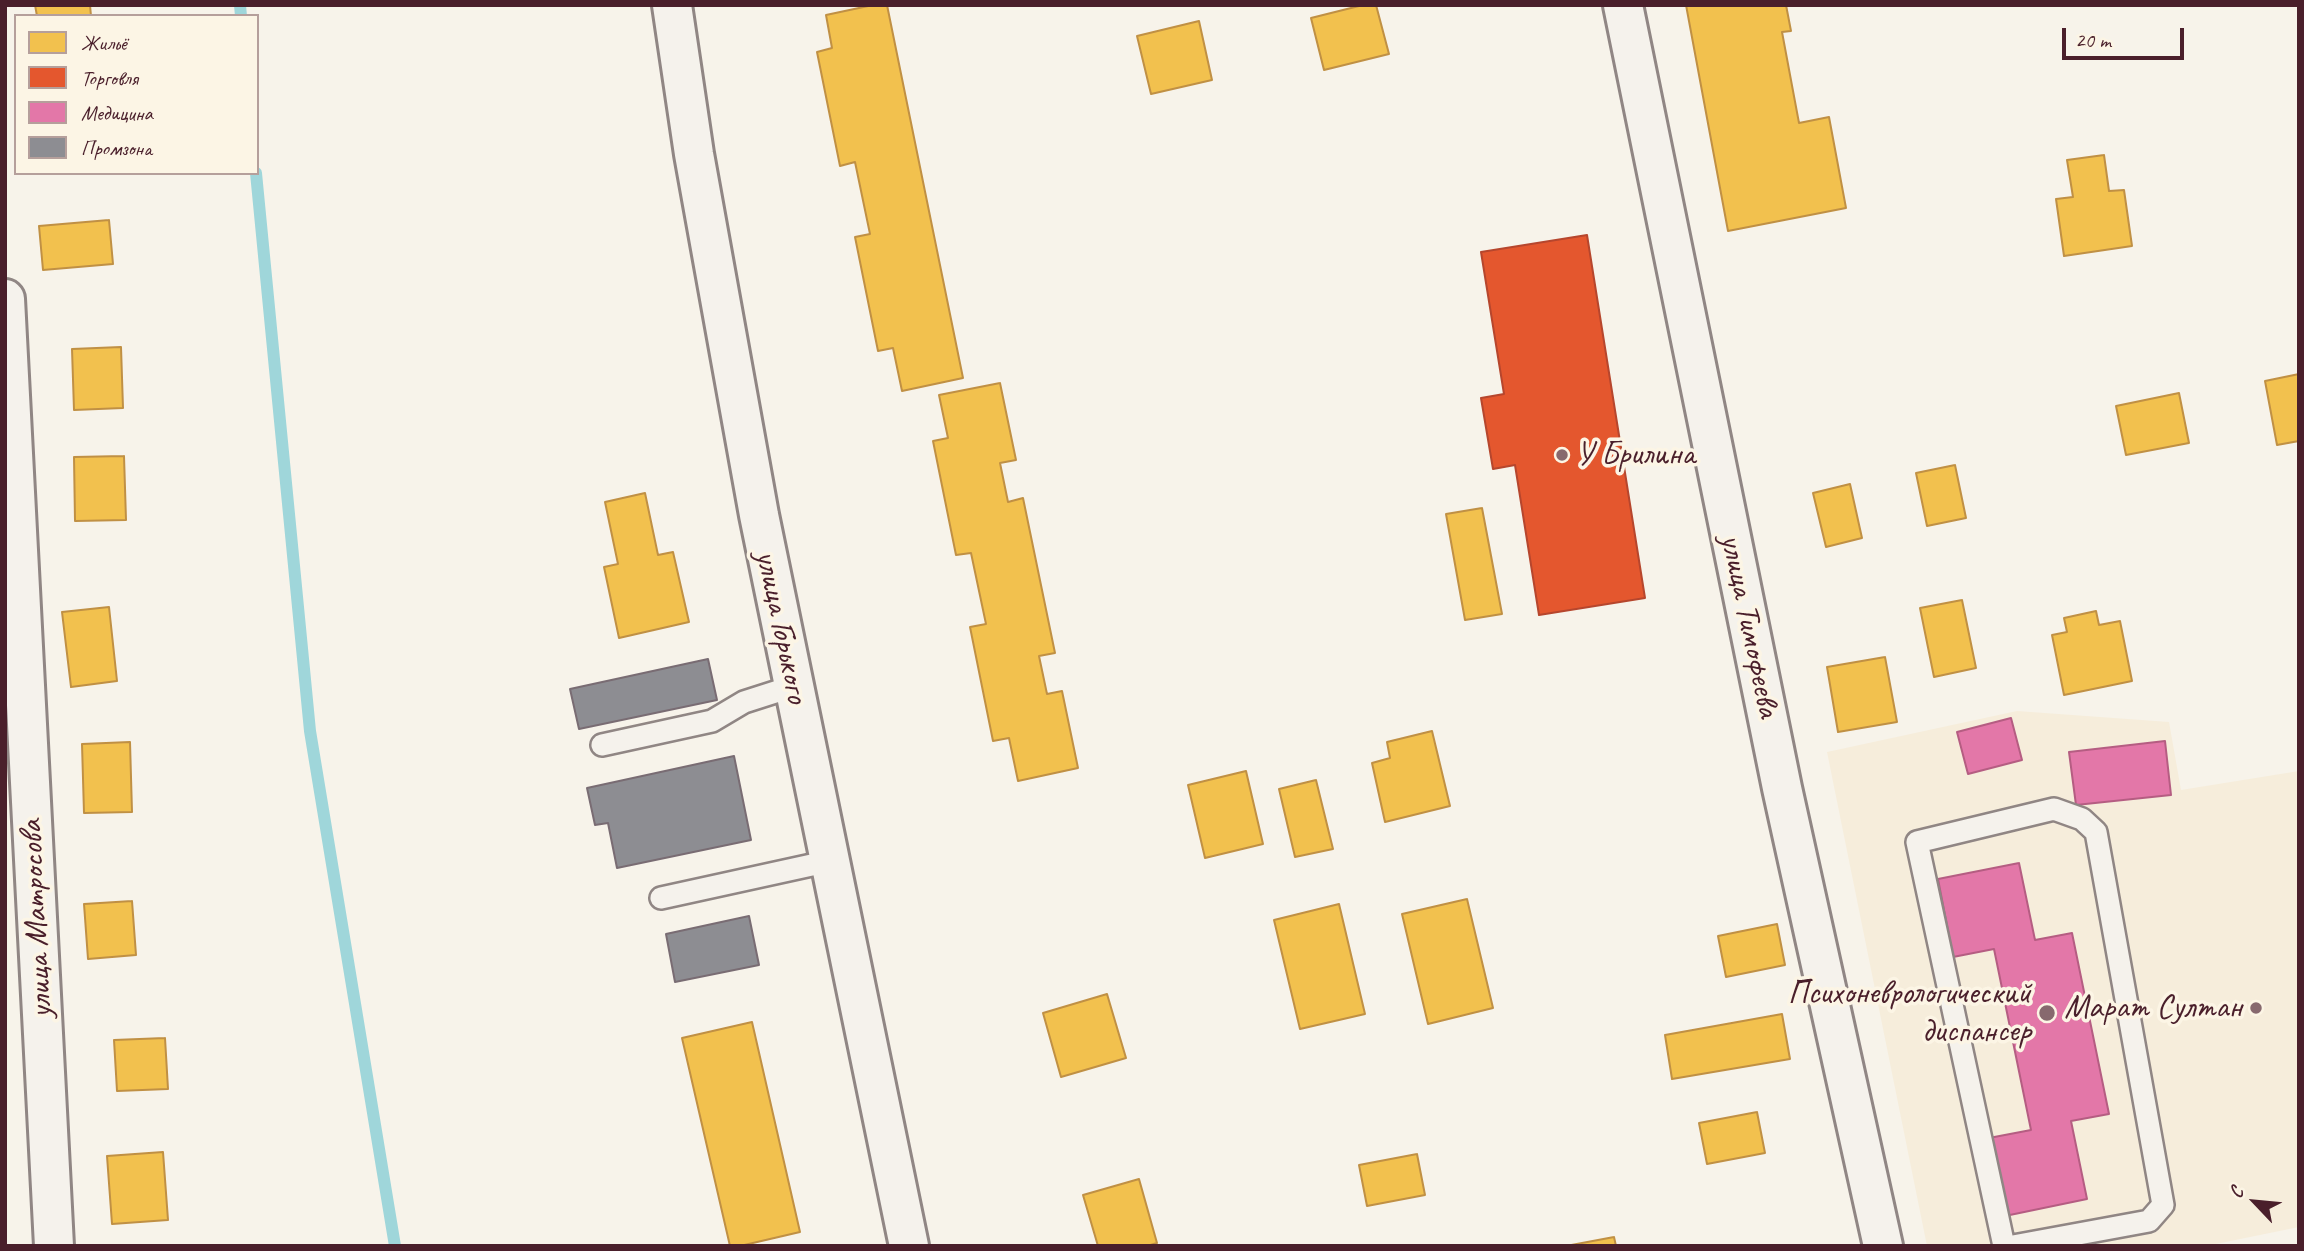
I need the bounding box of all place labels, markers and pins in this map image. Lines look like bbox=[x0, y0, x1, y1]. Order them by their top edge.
place label: У Брилина bbox=[1576, 435, 1695, 475]
marker: У Брилина bbox=[1554, 447, 1570, 463]
place label: Психоневрологический диспансер bbox=[1788, 974, 2031, 1052]
place label: Марат Султан bbox=[2064, 988, 2242, 1028]
marker: Марат Султан bbox=[2248, 1000, 2264, 1016]
marker: Психоневрологический диспансер bbox=[2037, 1003, 2057, 1023]

